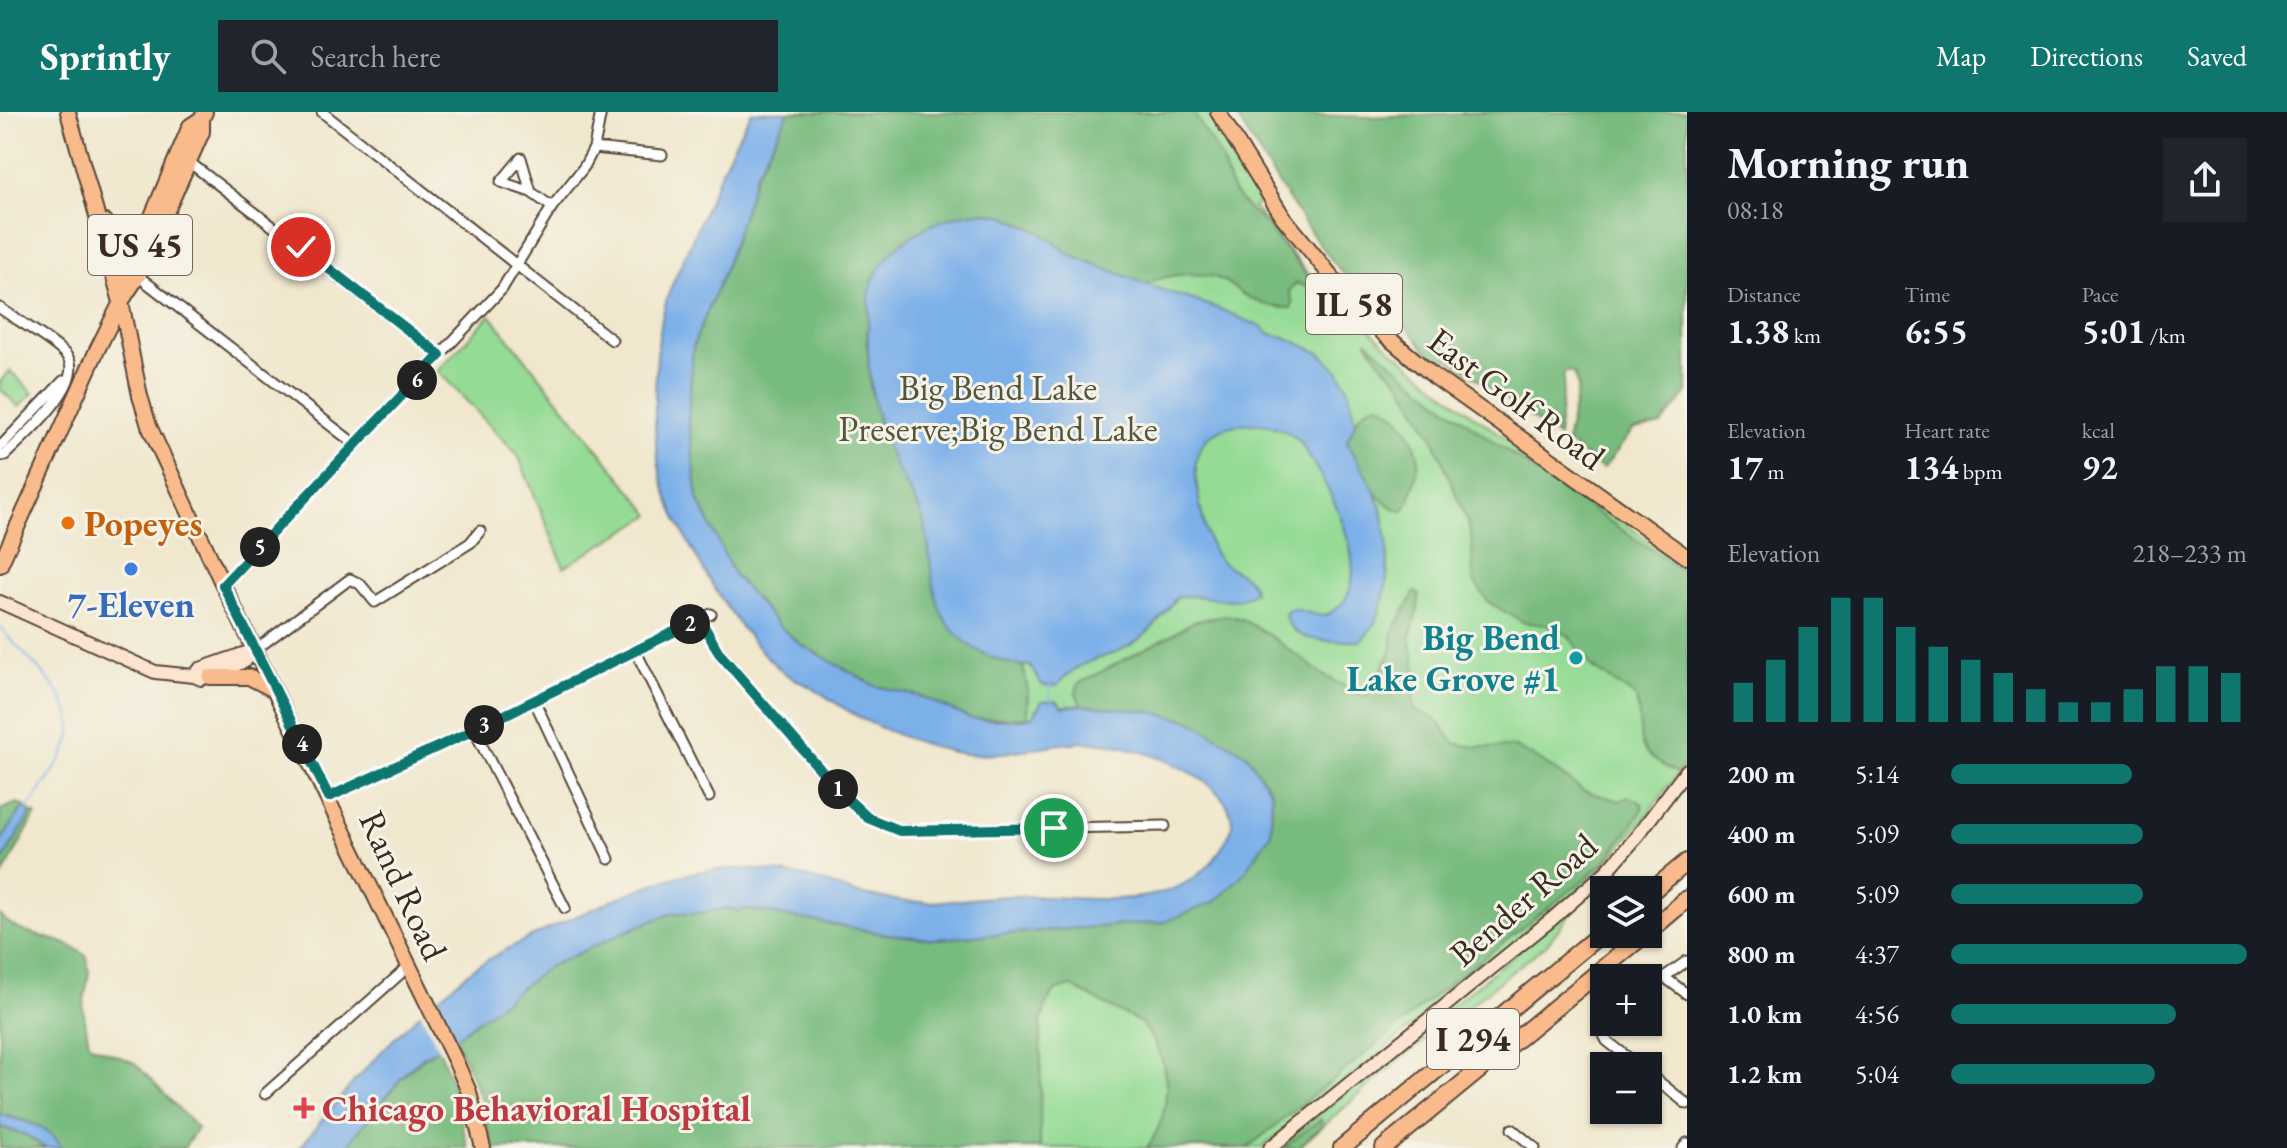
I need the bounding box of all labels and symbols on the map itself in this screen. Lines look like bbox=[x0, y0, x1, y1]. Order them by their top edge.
pin bbox=[267, 213, 335, 281]
road number: US 45 bbox=[88, 215, 192, 275]
road number: IL 58 bbox=[1306, 274, 1402, 334]
street label: East Golf Road bbox=[1419, 316, 1615, 481]
pin: 6 bbox=[397, 360, 437, 400]
park label: Big Bend Lake Preserve;Big Bend Lake bbox=[838, 364, 1158, 452]
place label: Popeyes bbox=[84, 500, 202, 547]
marker: Popeyes bbox=[59, 514, 77, 532]
pin: 5 bbox=[240, 527, 280, 567]
marker: 7-Eleven bbox=[122, 560, 140, 578]
place label: 7-Eleven bbox=[67, 581, 195, 628]
pin: 2 bbox=[670, 604, 710, 644]
place label: Big Bend Lake Grove #1 bbox=[1346, 614, 1560, 702]
marker: Big Bend Lake Grove #1 bbox=[1567, 649, 1585, 667]
pin: 3 bbox=[464, 705, 504, 745]
pin: 4 bbox=[282, 724, 322, 764]
pin: 1 bbox=[818, 769, 858, 809]
pin bbox=[1020, 794, 1088, 862]
street label: Rand Road bbox=[348, 803, 459, 968]
street label: Bender Road bbox=[1440, 822, 1608, 976]
road number: I 294 bbox=[1427, 1009, 1519, 1069]
place label: Chicago Behavioral Hospital bbox=[322, 1085, 751, 1132]
marker: Chicago Behavioral Hospital bbox=[293, 1097, 315, 1119]

